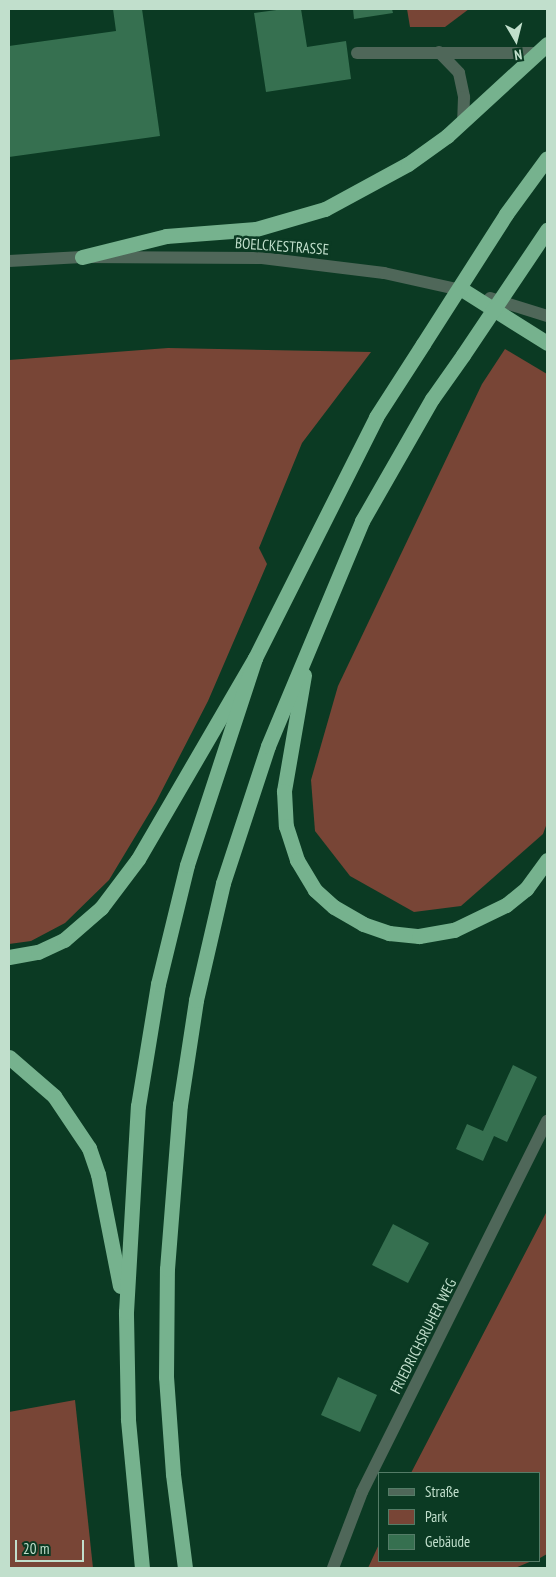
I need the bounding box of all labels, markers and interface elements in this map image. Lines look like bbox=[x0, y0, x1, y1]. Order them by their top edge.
north arrow bbox=[491, 15, 541, 65]
text: N bbox=[513, 45, 523, 64]
street label: BOELCKESTRASSE bbox=[234, 234, 330, 258]
street label: FRIEDRICHSRUHER WEG bbox=[386, 1275, 460, 1397]
legend bbox=[378, 1472, 541, 1562]
text: Straße bbox=[425, 1482, 459, 1501]
text: Park bbox=[425, 1507, 447, 1526]
scale bar bbox=[18, 1530, 86, 1562]
text: Gebäude bbox=[425, 1532, 470, 1551]
text: 20 m bbox=[23, 1539, 49, 1558]

